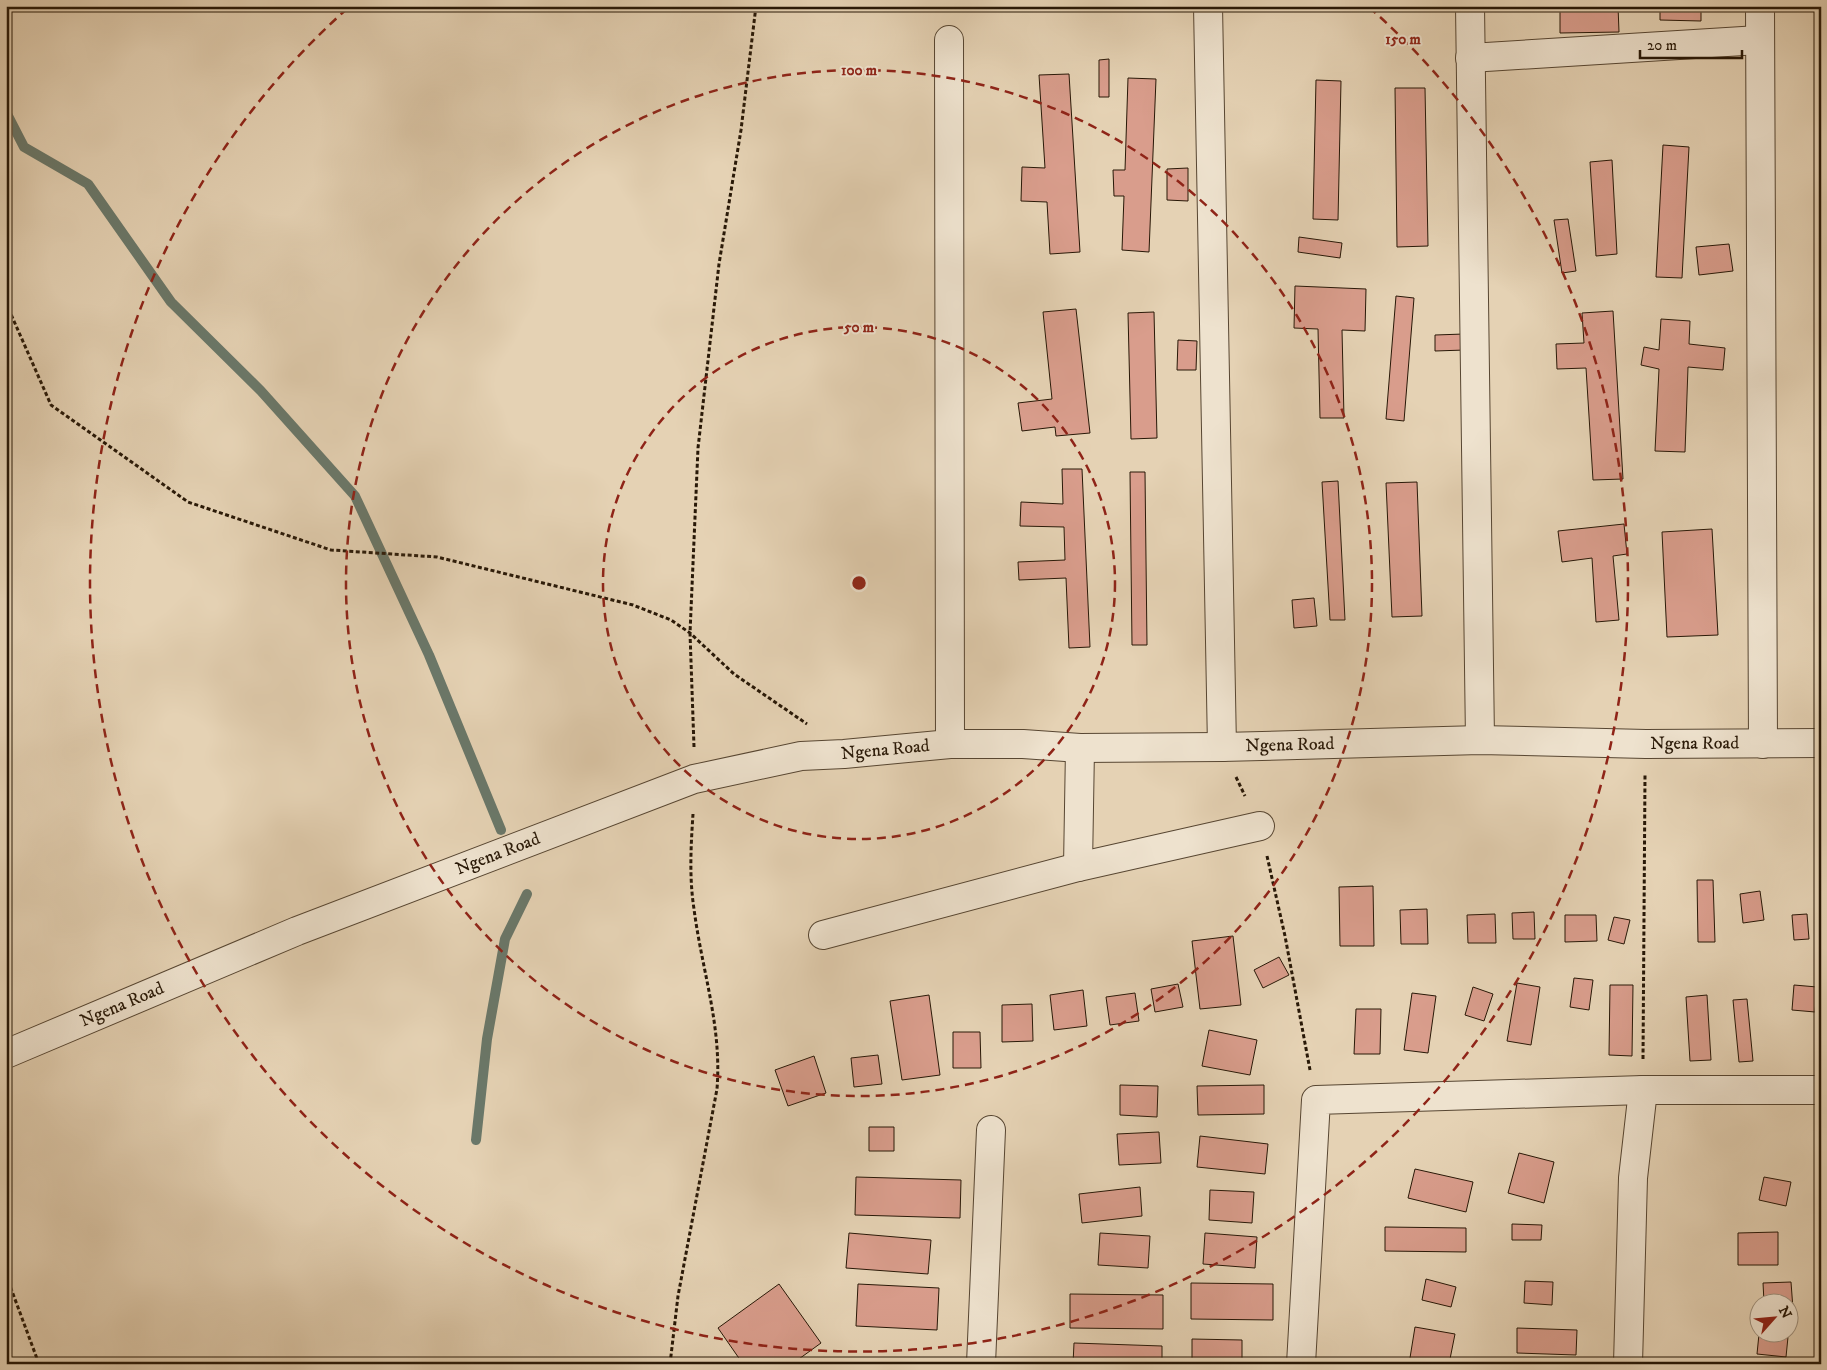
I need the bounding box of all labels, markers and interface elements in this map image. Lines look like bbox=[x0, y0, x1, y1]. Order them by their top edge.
scale bar bbox=[1640, 28, 1742, 60]
text: 150 m bbox=[1385, 30, 1421, 49]
text: 20 m bbox=[1647, 36, 1677, 55]
text: 100 m bbox=[841, 61, 878, 80]
text: 50 m bbox=[843, 318, 875, 337]
centre of rings bbox=[850, 574, 868, 592]
street label: Ngena Road bbox=[1650, 732, 1739, 755]
street label: Ngena Road bbox=[1245, 733, 1335, 757]
street label: Ngena Road bbox=[840, 735, 931, 765]
street label: Ngena Road bbox=[452, 828, 543, 880]
street label: Ngena Road bbox=[77, 978, 167, 1032]
north arrow bbox=[1750, 1292, 1800, 1342]
text: N bbox=[1774, 1303, 1796, 1322]

